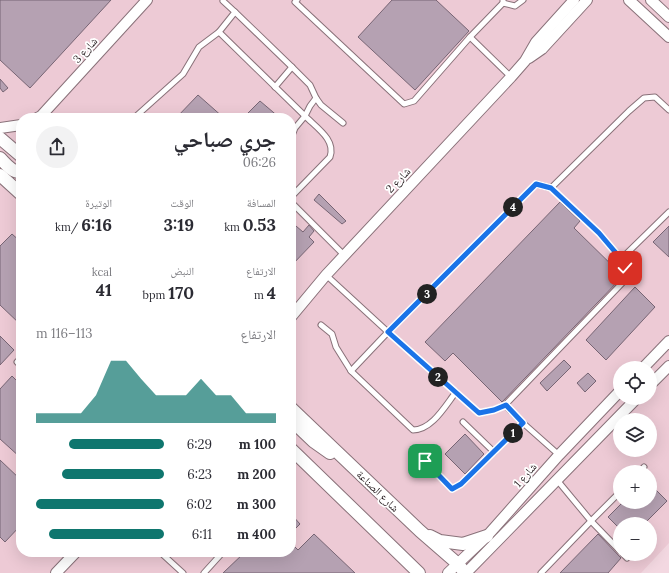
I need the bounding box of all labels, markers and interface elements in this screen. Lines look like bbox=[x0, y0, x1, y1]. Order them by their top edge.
street label: شارع 3 bbox=[70, 34, 100, 66]
text: جري صباحي bbox=[174, 125, 276, 153]
button: share bbox=[36, 126, 78, 168]
text: 06:26 bbox=[243, 154, 276, 171]
street label: شارع 2 bbox=[383, 164, 413, 196]
text: الوتيرة bbox=[85, 196, 112, 210]
text: الوقت bbox=[170, 196, 194, 210]
text: المسافة bbox=[247, 196, 276, 210]
pin: 4 bbox=[503, 197, 523, 217]
text: 4 bbox=[510, 200, 516, 214]
text: 6:16 bbox=[81, 214, 112, 236]
text: 3:19 bbox=[164, 214, 194, 236]
text: 0.53 bbox=[243, 214, 276, 236]
text: /km bbox=[55, 220, 81, 234]
text: km bbox=[224, 220, 243, 234]
pin bbox=[608, 251, 642, 285]
icon: check bbox=[614, 257, 636, 279]
text: النبض bbox=[171, 264, 194, 278]
text: الارتفاع bbox=[246, 264, 276, 278]
text: kcal bbox=[92, 265, 112, 279]
text: 41 bbox=[96, 279, 112, 301]
text: 170 bbox=[168, 282, 194, 304]
text: 4 bbox=[267, 282, 276, 304]
pin: 3 bbox=[417, 284, 437, 304]
text: 3 bbox=[424, 287, 430, 301]
text: bpm bbox=[143, 288, 168, 302]
text: m bbox=[254, 288, 267, 302]
text: 113–116 m bbox=[36, 325, 92, 342]
text: الارتفاع bbox=[241, 326, 276, 343]
map controls bbox=[613, 361, 657, 561]
button: locate bbox=[613, 361, 657, 405]
pin: 2 bbox=[428, 367, 448, 387]
text: 2 bbox=[435, 370, 441, 384]
button: layers bbox=[613, 413, 657, 457]
pin: 1 bbox=[503, 423, 523, 443]
text: 1 bbox=[511, 426, 515, 440]
text: 6:29 bbox=[187, 436, 212, 453]
text: 100 m bbox=[239, 436, 276, 453]
pin bbox=[408, 444, 442, 478]
icon: arrive bbox=[414, 450, 436, 472]
street label: شارع 1 bbox=[511, 460, 539, 490]
button: + bbox=[613, 465, 657, 509]
text: 6:23 bbox=[187, 466, 212, 483]
text: 200 m bbox=[237, 466, 276, 483]
street label: شارع الصناعة bbox=[354, 467, 402, 515]
text: 6:02 bbox=[186, 496, 212, 513]
text: 300 m bbox=[237, 496, 276, 513]
button: − bbox=[613, 517, 657, 561]
text: 6:11 bbox=[192, 526, 212, 543]
text: 400 m bbox=[237, 526, 276, 543]

